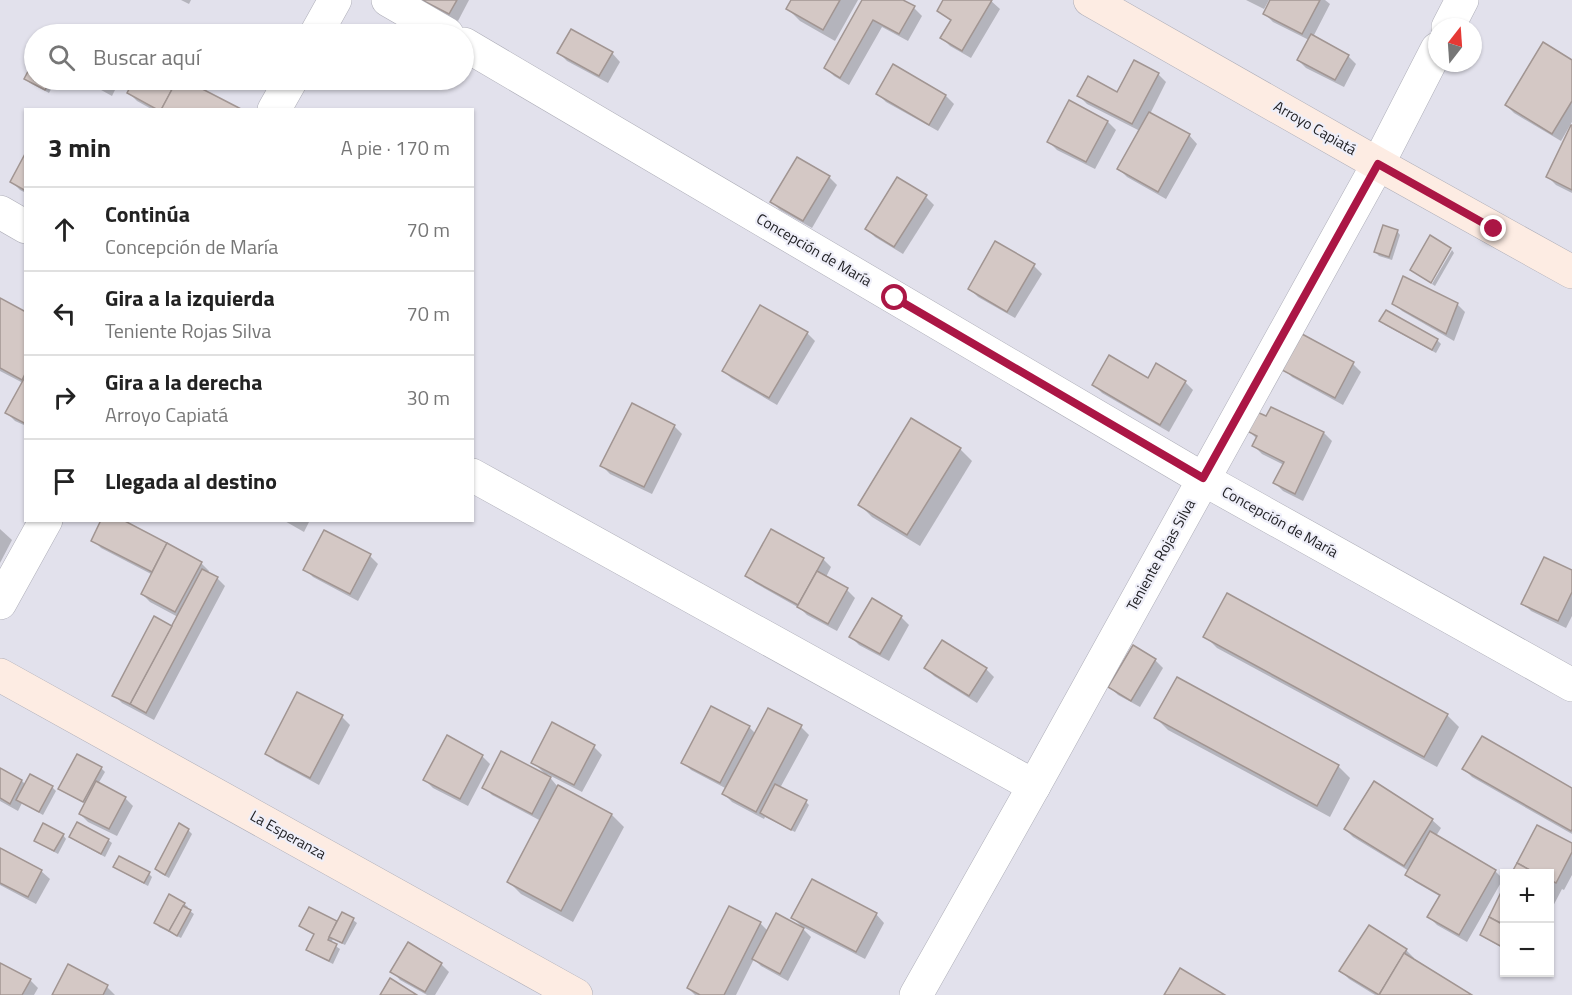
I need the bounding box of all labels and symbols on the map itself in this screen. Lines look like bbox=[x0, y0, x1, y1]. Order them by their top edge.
north arrow bbox=[1428, 18, 1482, 72]
street label: Arroyo Capiatá bbox=[1269, 94, 1361, 161]
street label: Concepción de María bbox=[752, 207, 877, 292]
route end bbox=[1480, 215, 1506, 241]
route start bbox=[881, 284, 907, 310]
street label: Concepción de María bbox=[1218, 480, 1343, 563]
street label: Teniente Rojas Silva bbox=[1120, 494, 1201, 615]
street label: La Esperanza bbox=[246, 804, 331, 865]

